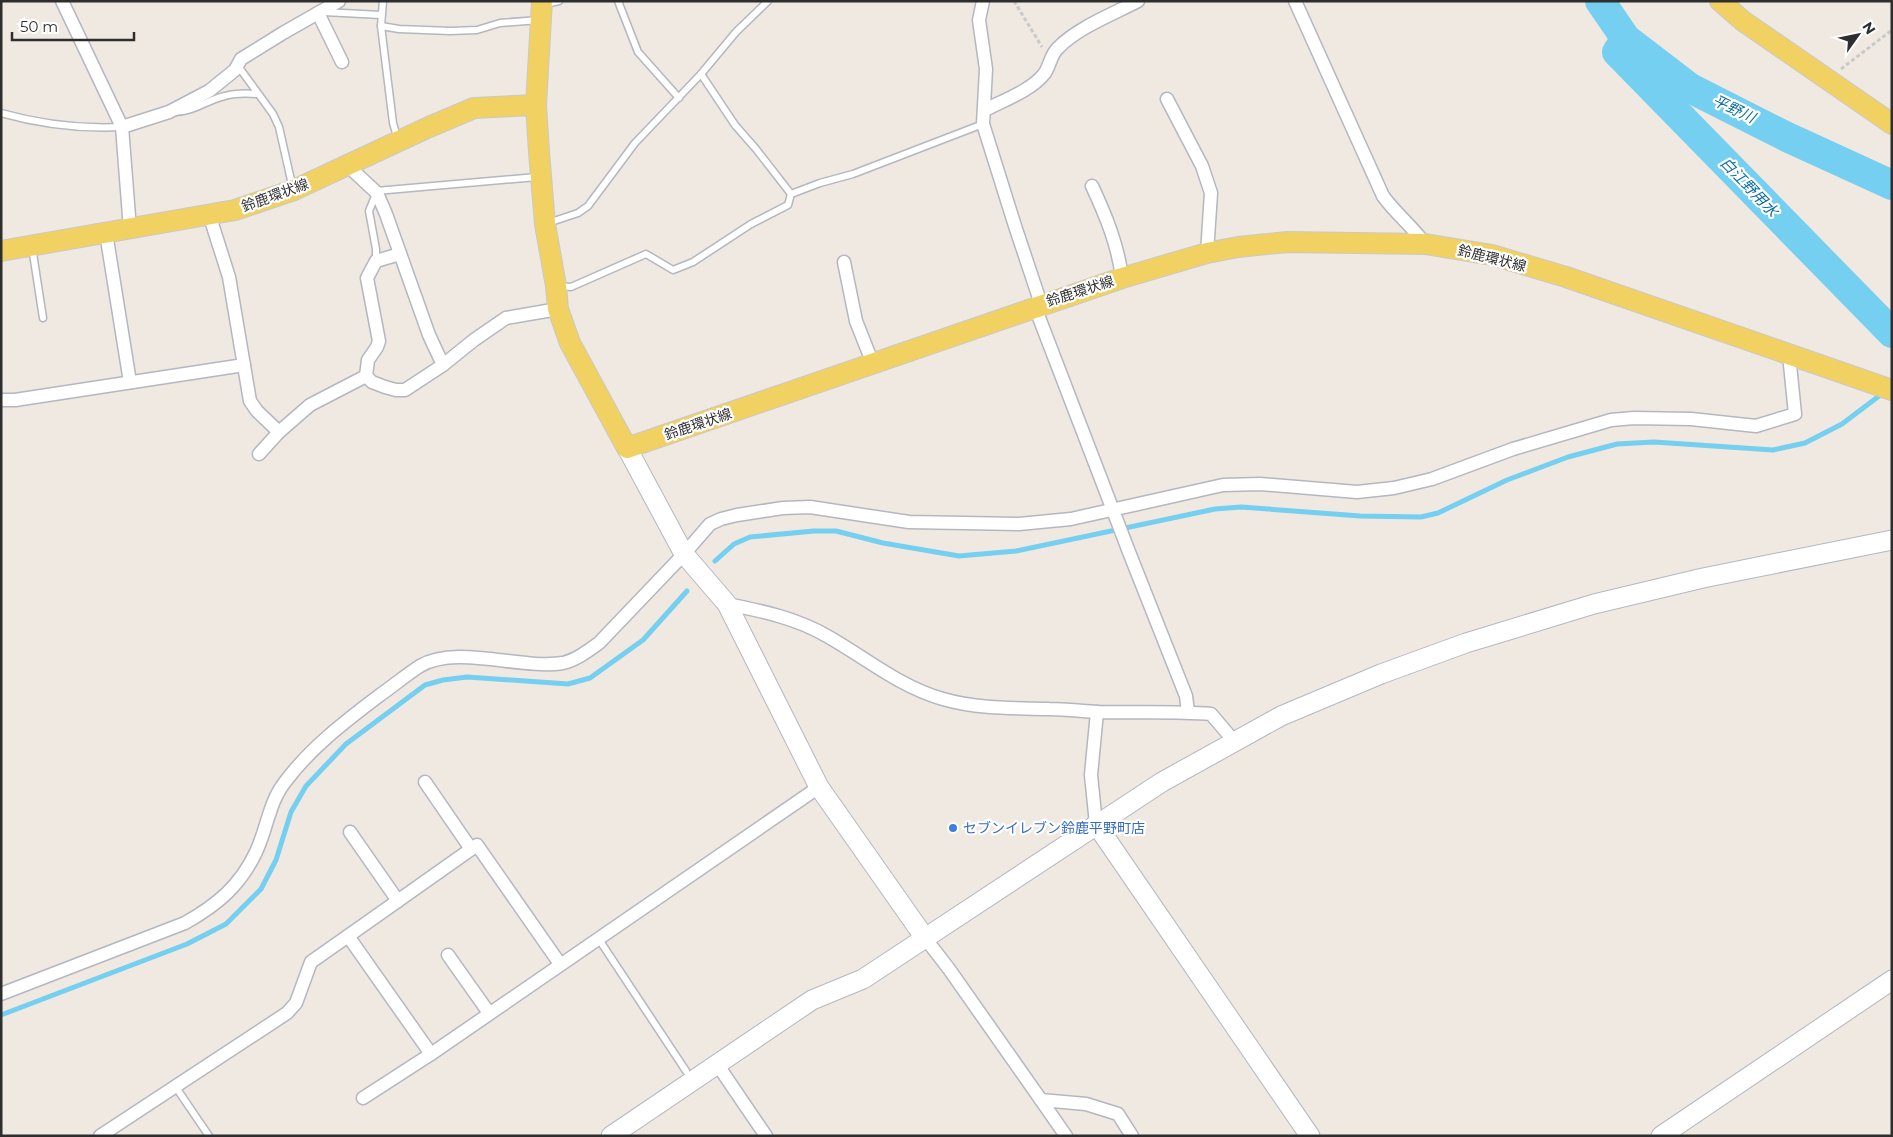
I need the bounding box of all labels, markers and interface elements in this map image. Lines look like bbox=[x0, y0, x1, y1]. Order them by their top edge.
scale bar bbox=[12, 10, 135, 42]
north arrow bbox=[1833, 10, 1883, 60]
text: 50 m bbox=[20, 17, 58, 36]
text: N bbox=[1858, 18, 1880, 38]
water label: 平野川 bbox=[1710, 90, 1760, 128]
water label: 白江野用水 bbox=[1716, 153, 1784, 222]
street label: 鈴鹿環状線 bbox=[239, 175, 311, 215]
street label: 鈴鹿環状線 bbox=[1456, 241, 1528, 275]
street label: 鈴鹿環状線 bbox=[1044, 272, 1116, 310]
street label: 鈴鹿環状線 bbox=[662, 404, 734, 444]
place label: セブンイレブン鈴鹿平野町店 bbox=[963, 819, 1145, 837]
marker: セブンイレブン鈴鹿平野町店 bbox=[947, 822, 959, 834]

